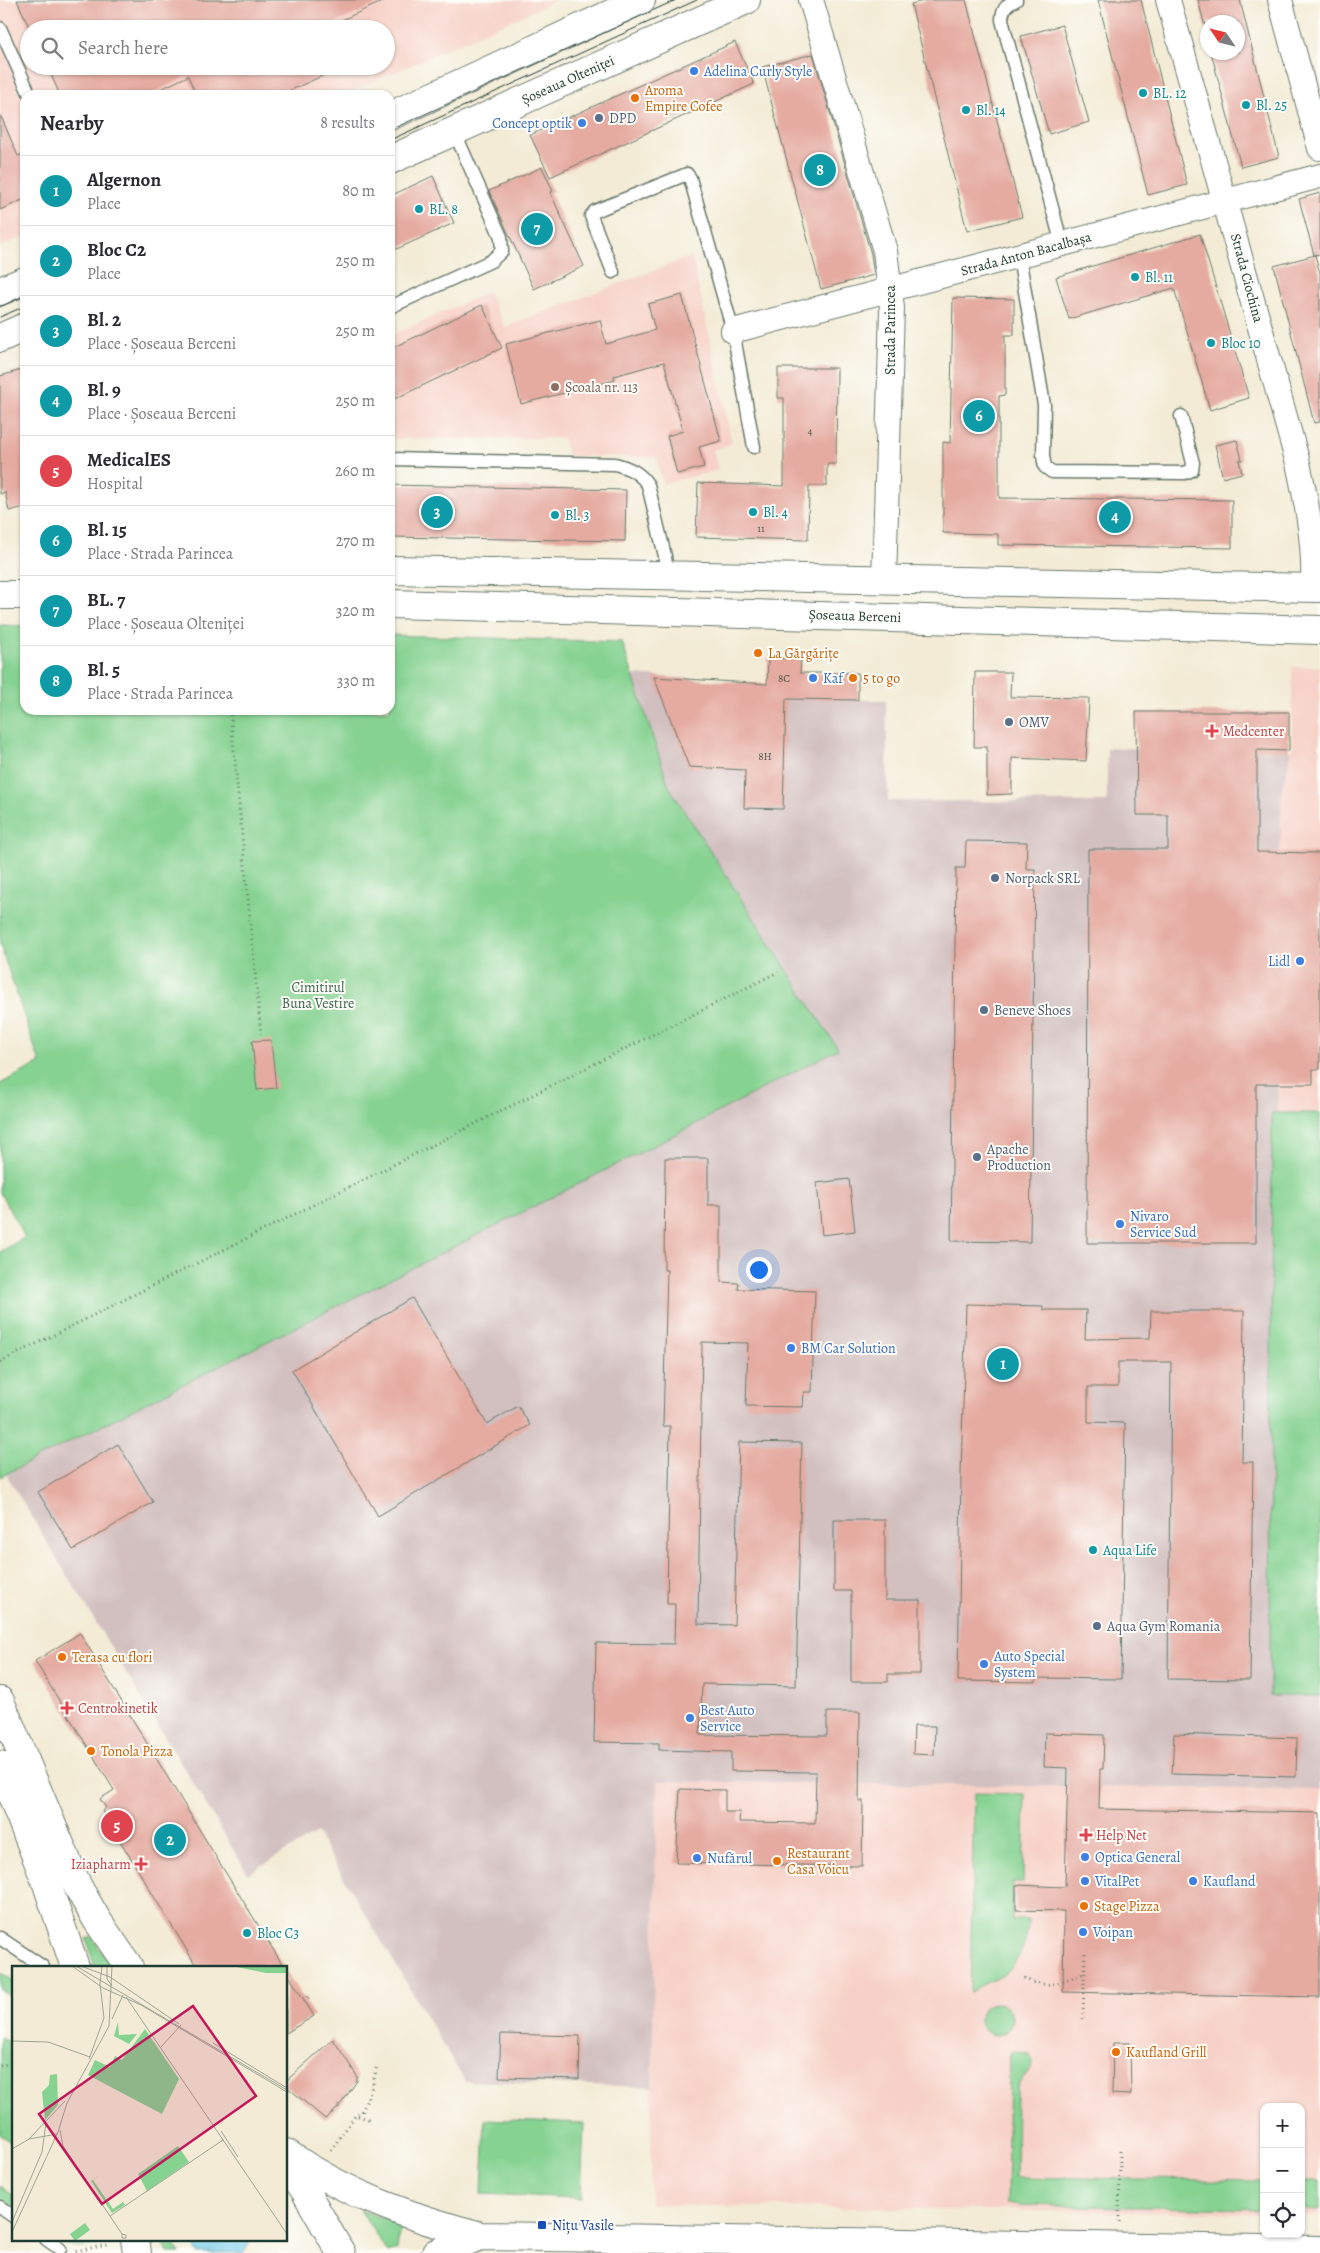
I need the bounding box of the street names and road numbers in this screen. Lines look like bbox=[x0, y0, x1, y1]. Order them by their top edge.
street label: Șoseaua Olteniței bbox=[519, 51, 618, 109]
street label: Strada Anton Bacalbașa bbox=[959, 227, 1094, 281]
street label: Strada Ciochina bbox=[1226, 231, 1268, 325]
street label: Strada Parincea bbox=[881, 284, 900, 375]
street label: Șoseaua Berceni bbox=[808, 605, 902, 627]

